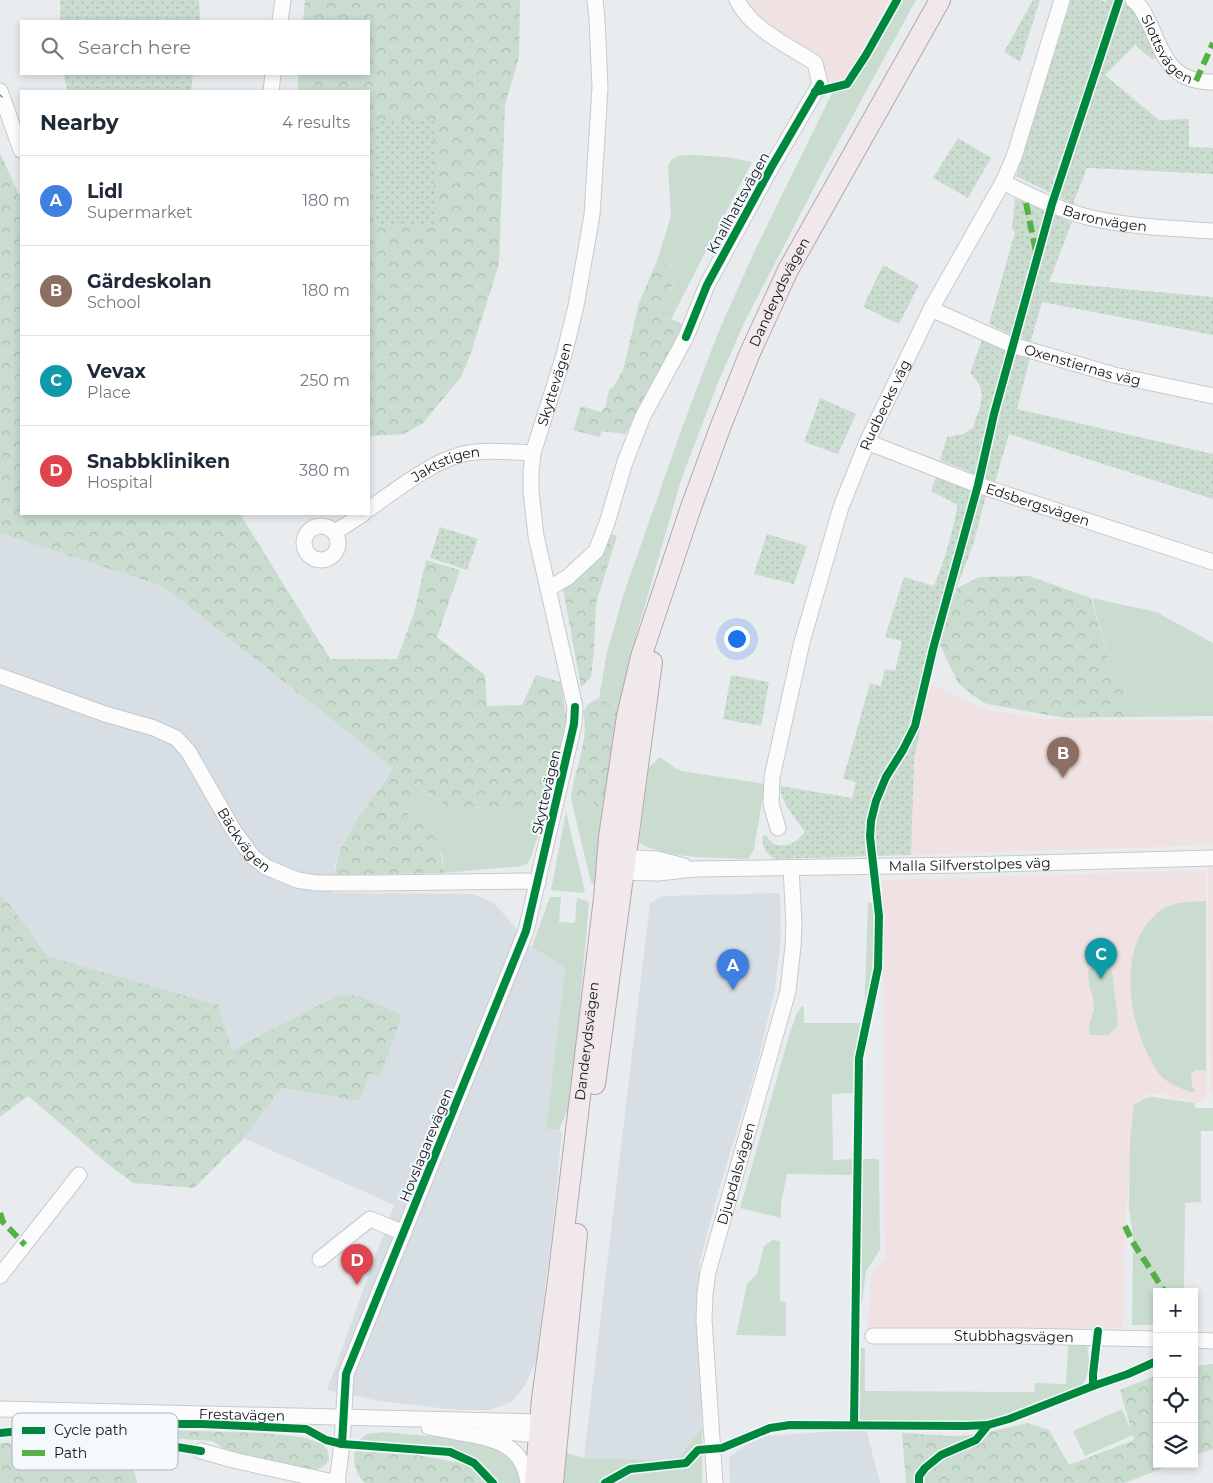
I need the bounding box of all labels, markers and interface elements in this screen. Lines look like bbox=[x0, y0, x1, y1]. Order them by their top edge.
street label: Slottsvägen bbox=[1137, 11, 1196, 88]
search box bbox=[20, 20, 370, 75]
icon: search bbox=[38, 34, 66, 62]
text: Search here bbox=[78, 36, 191, 59]
text: Nearby bbox=[40, 110, 119, 135]
text: 4 results bbox=[282, 113, 350, 132]
street label: Knallhattsvägen bbox=[703, 149, 773, 257]
text: Lidl bbox=[87, 180, 123, 203]
text: A bbox=[50, 191, 62, 210]
text: 180 m bbox=[302, 191, 350, 210]
street label: Baronvägen bbox=[1060, 201, 1148, 235]
text: Supermarket bbox=[87, 203, 193, 222]
street label: Danderydsvägen bbox=[745, 234, 814, 350]
text: Gärdeskolan bbox=[87, 270, 212, 293]
text: B bbox=[50, 281, 62, 300]
text: 180 m bbox=[302, 281, 350, 300]
text: School bbox=[87, 293, 141, 312]
street label: Oxenstiernas väg bbox=[1022, 340, 1143, 389]
street label: Skyttevägen bbox=[533, 341, 576, 428]
street label: Rudbecks väg bbox=[856, 357, 914, 453]
text: Vevax bbox=[87, 360, 146, 383]
text: C bbox=[50, 371, 62, 390]
text: 250 m bbox=[300, 371, 350, 390]
text: Place bbox=[87, 383, 131, 402]
street label: Jaktstigen bbox=[407, 443, 481, 486]
text: Snabbkliniken bbox=[87, 450, 230, 473]
text: D bbox=[49, 461, 63, 480]
text: 380 m bbox=[299, 461, 350, 480]
text: Hospital bbox=[87, 473, 153, 492]
street label: Edsbergsvägen bbox=[984, 479, 1092, 530]
your location bbox=[724, 626, 750, 652]
pin: B bbox=[1047, 737, 1079, 778]
street label: Skyttevägen bbox=[527, 748, 565, 836]
street label: Bäckvägen bbox=[213, 804, 274, 876]
street label: Malla Silfverstolpes väg bbox=[889, 854, 1051, 875]
pin: C bbox=[1085, 938, 1117, 979]
pin: A bbox=[717, 949, 749, 990]
street label: Danderydsvägen bbox=[571, 981, 603, 1102]
street label: Hovslagarevägen bbox=[395, 1086, 457, 1204]
street label: Djupdalsvägen bbox=[713, 1120, 759, 1227]
pin: D bbox=[341, 1244, 373, 1285]
map controls bbox=[1153, 1288, 1198, 1468]
button: + bbox=[1153, 1288, 1198, 1333]
street label: Stubbhagsvägen bbox=[954, 1327, 1074, 1346]
button: − bbox=[1153, 1333, 1198, 1378]
button: locate bbox=[1153, 1378, 1198, 1423]
street label: Frestavägen bbox=[199, 1405, 285, 1425]
legend bbox=[12, 1413, 178, 1470]
text: Cycle path bbox=[54, 1421, 128, 1439]
button: layers bbox=[1153, 1423, 1198, 1468]
text: Path bbox=[54, 1444, 87, 1462]

